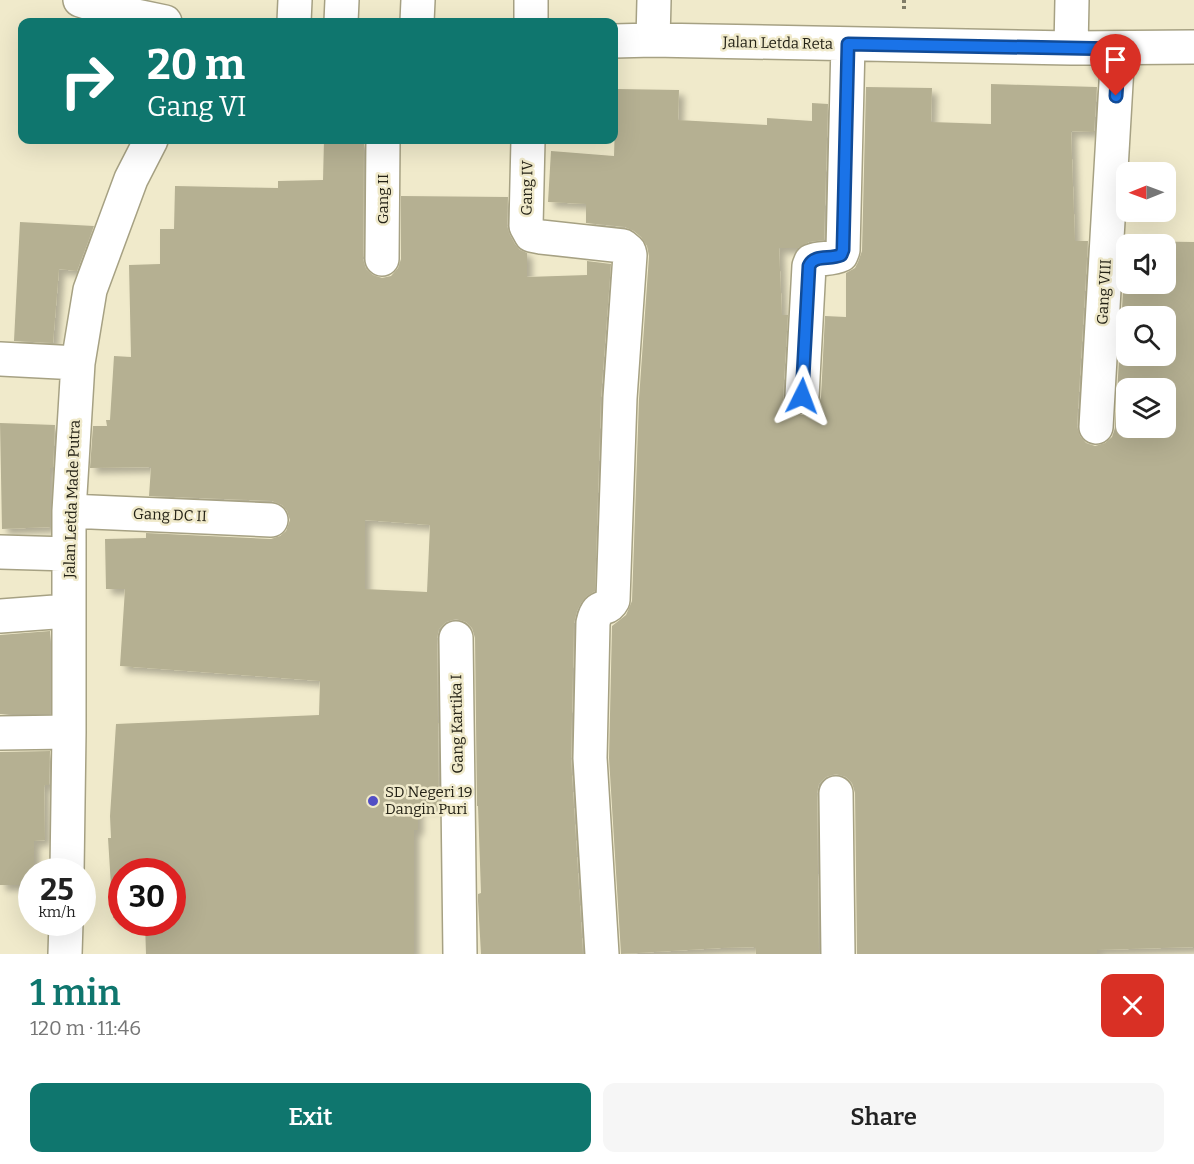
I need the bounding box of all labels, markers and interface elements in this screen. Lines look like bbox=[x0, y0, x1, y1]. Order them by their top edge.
street label: Jalan Letda Reta bbox=[722, 33, 833, 53]
pin bbox=[1090, 34, 1141, 96]
text: 20 m bbox=[147, 40, 245, 90]
icon: right bbox=[48, 42, 126, 120]
icon: arrive bbox=[1099, 43, 1132, 76]
text: Gang VI bbox=[147, 91, 246, 123]
street label: Gang IV bbox=[518, 160, 536, 216]
north arrow bbox=[1116, 162, 1176, 222]
map controls bbox=[1116, 162, 1176, 438]
street label: Gang II bbox=[374, 174, 392, 224]
button: sound bbox=[1116, 234, 1176, 294]
street label: Gang VIII bbox=[1093, 259, 1115, 325]
button: search bbox=[1116, 306, 1176, 366]
position arrow bbox=[770, 364, 834, 428]
button: layers bbox=[1116, 378, 1176, 438]
street label: Jalan Letda Made Putra bbox=[60, 420, 84, 579]
street label: Gang DC II bbox=[133, 505, 207, 525]
street label: Gang Kartika I bbox=[447, 674, 467, 774]
place label: SD Negeri 19 Dangin Puri bbox=[385, 783, 473, 818]
marker: SD Negeri 19 Dangin Puri bbox=[366, 794, 380, 808]
speed limit sign: 30 bbox=[108, 858, 186, 936]
text: 25 bbox=[40, 872, 74, 908]
text: km/h bbox=[38, 903, 76, 921]
text: 1 min bbox=[30, 971, 121, 1015]
button: close bbox=[1101, 974, 1164, 1037]
text: 120 m · 11:46 bbox=[30, 1016, 141, 1040]
button: Exit bbox=[30, 1083, 591, 1152]
button: Share bbox=[603, 1083, 1164, 1152]

